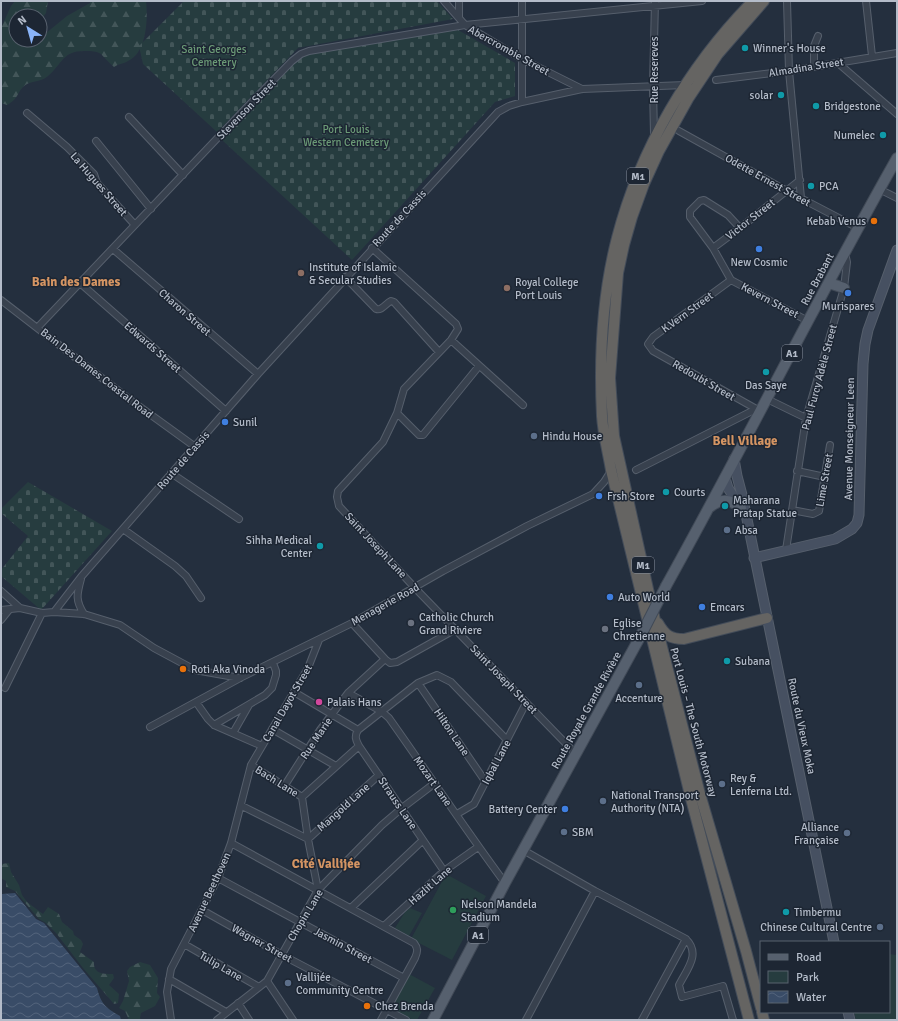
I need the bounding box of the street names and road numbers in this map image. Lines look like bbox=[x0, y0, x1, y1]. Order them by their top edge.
street label: Abercrombie Street bbox=[466, 23, 552, 78]
street label: Rue Resereves bbox=[648, 36, 661, 103]
street label: Almadina Street bbox=[768, 55, 845, 80]
street label: Stevenson Street bbox=[214, 76, 279, 142]
street label: La Hugues Street bbox=[67, 150, 130, 219]
street label: Odette Ernest Street bbox=[723, 152, 813, 209]
road number: M1 bbox=[627, 168, 649, 184]
street label: Route de Cassis bbox=[370, 187, 429, 250]
street label: Victor Street bbox=[723, 196, 778, 243]
street label: Rue Brabant bbox=[798, 251, 837, 308]
street label: Kevern Street bbox=[739, 280, 801, 321]
street label: Charon Street bbox=[156, 286, 214, 339]
street label: K.Vern Street bbox=[659, 289, 716, 336]
street label: Edwards Street bbox=[122, 319, 184, 376]
street label: Paul Furcy Adèle Street bbox=[799, 323, 840, 431]
street label: Bain Des Dames Coastal Road bbox=[38, 326, 156, 421]
road number: A1 bbox=[782, 345, 802, 361]
street label: Redoubt Street bbox=[670, 357, 738, 404]
street label: Avenue Monseigneur Leen bbox=[842, 377, 857, 501]
street label: Route de Cassis bbox=[154, 428, 212, 492]
street label: Lime Street bbox=[813, 452, 836, 508]
street label: Saint Joseph Lane bbox=[342, 510, 409, 581]
road number: M1 bbox=[632, 557, 654, 573]
street label: Menagerie Road bbox=[349, 580, 422, 629]
street label: Saint Joseph Street bbox=[467, 642, 540, 717]
street label: Port Louis – The South Motorway bbox=[667, 646, 720, 799]
street label: Route Royale Grande Rivière bbox=[549, 649, 624, 771]
street label: Canal Dayot Street bbox=[260, 662, 315, 744]
street label: Route du Vieux Moka bbox=[785, 677, 818, 776]
street label: Hilton Lane bbox=[431, 706, 472, 758]
street label: Rue Marie bbox=[298, 715, 335, 762]
street label: Iqbal Lane bbox=[479, 738, 514, 787]
street label: Mozart Lane bbox=[411, 754, 455, 809]
street label: Bach Lane bbox=[253, 763, 301, 800]
street label: Strauss Lane bbox=[375, 775, 420, 832]
street label: Mangold Lane bbox=[314, 780, 372, 834]
street label: Avenue Beethoven bbox=[185, 850, 234, 934]
street label: Hazlit Lane bbox=[406, 863, 455, 908]
street label: Chopin Lane bbox=[285, 887, 326, 944]
street label: Wagner Street bbox=[229, 922, 294, 965]
street label: Jasmin Street bbox=[312, 925, 374, 966]
road number: A1 bbox=[468, 927, 488, 943]
street label: Tulip Lane bbox=[197, 949, 245, 984]

